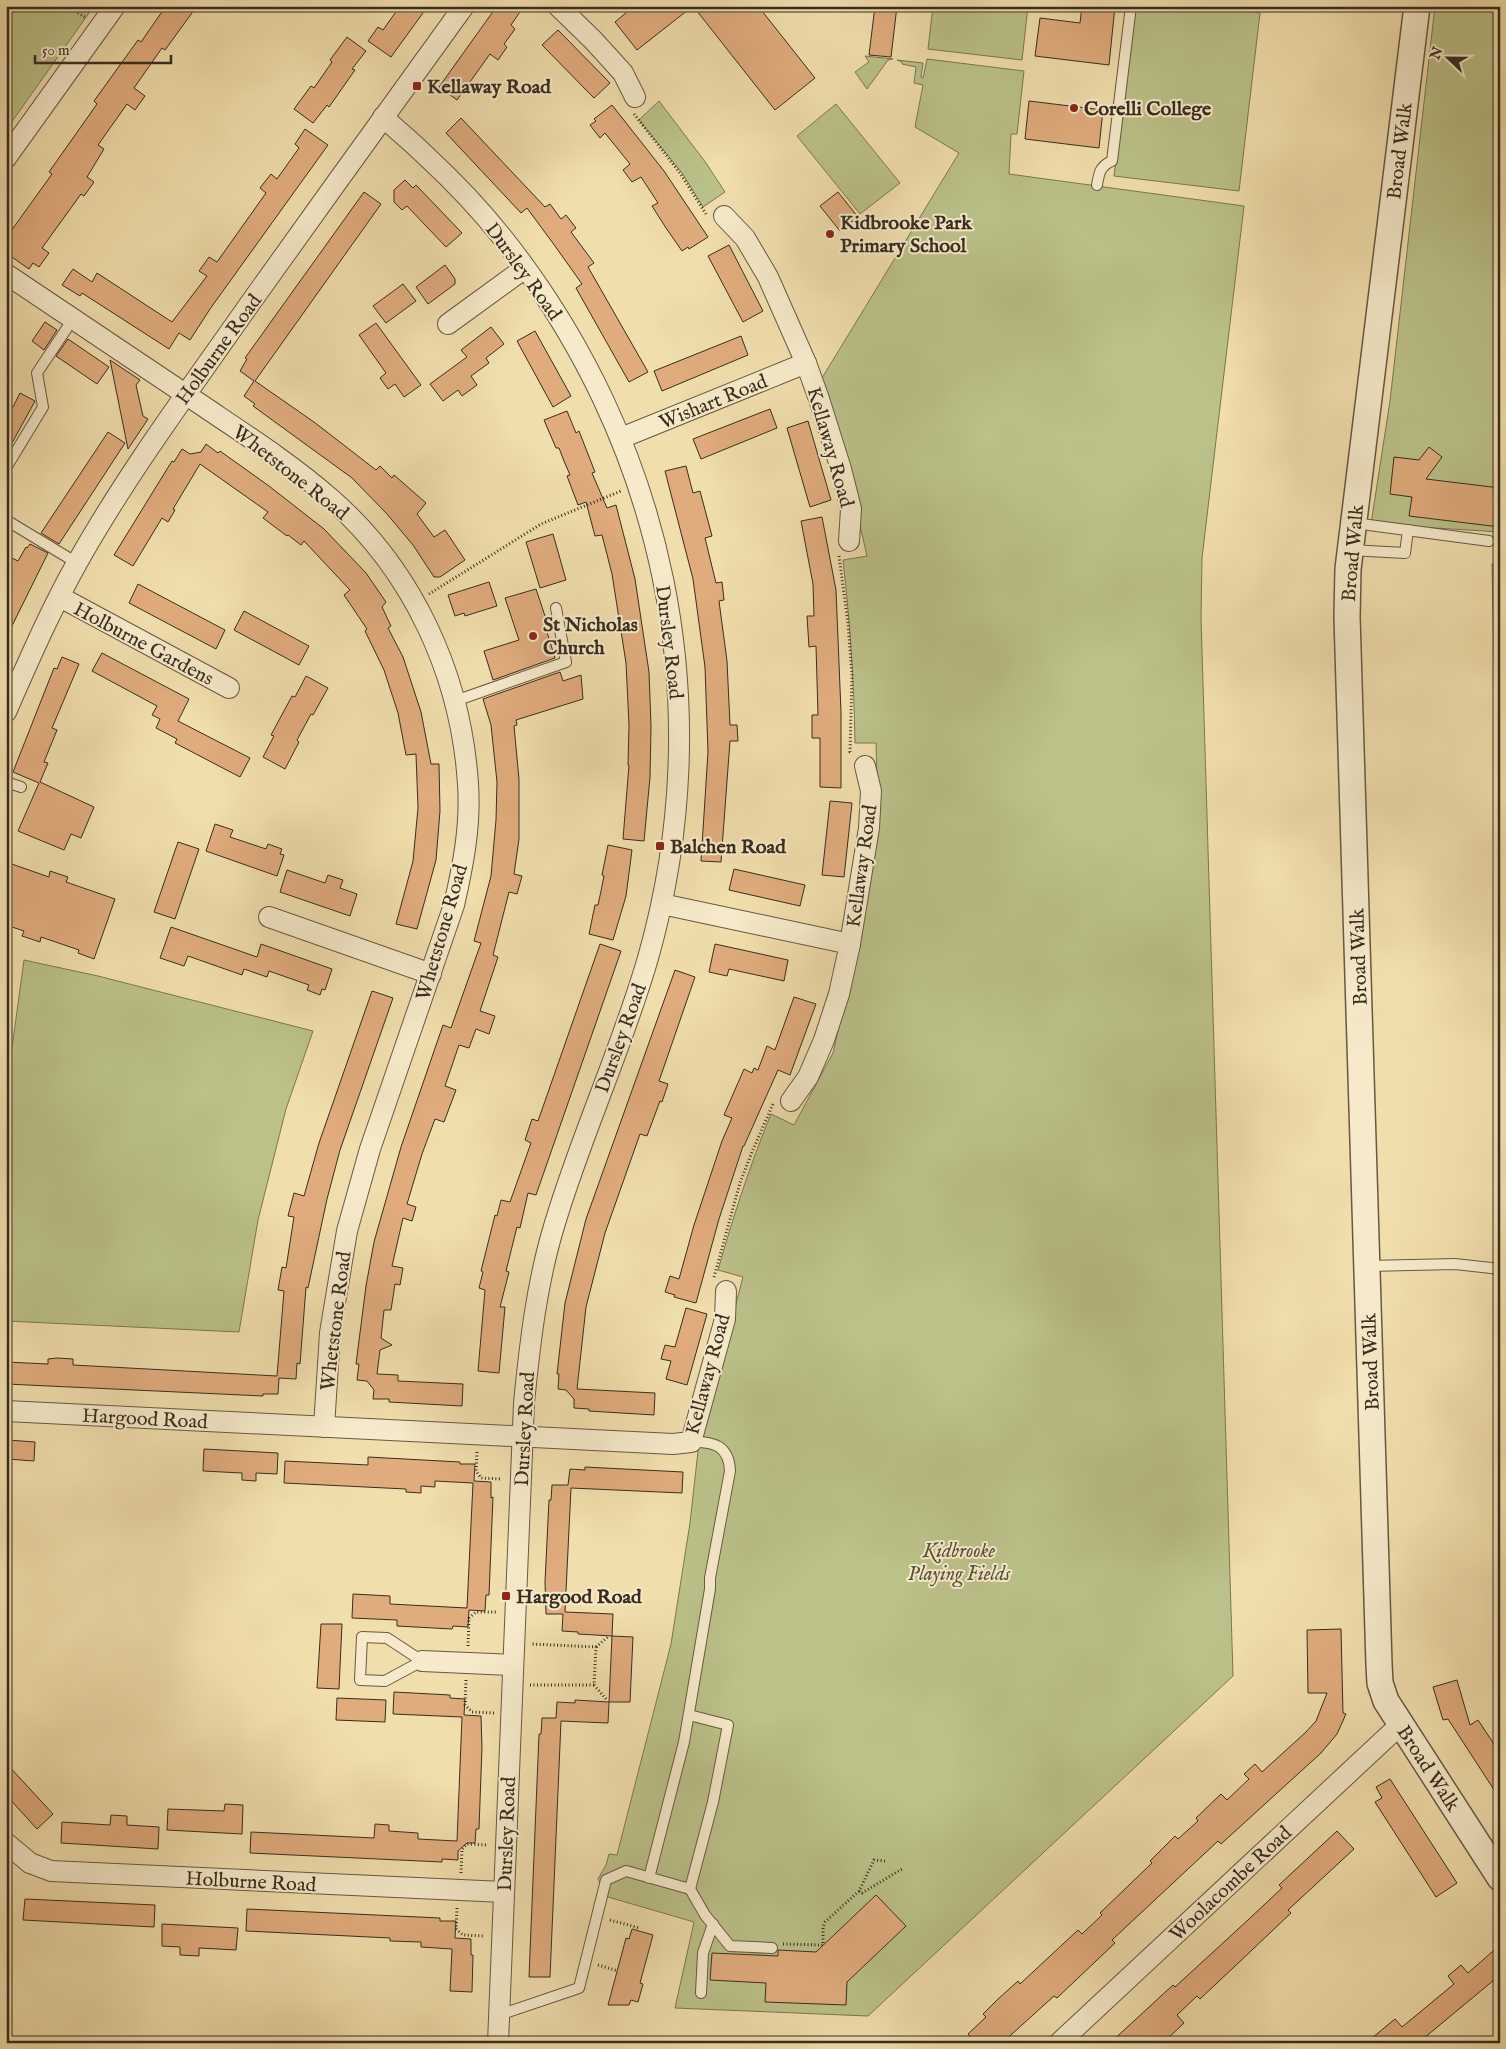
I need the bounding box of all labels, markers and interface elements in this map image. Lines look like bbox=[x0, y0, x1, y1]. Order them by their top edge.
scale bar bbox=[35, 32, 171, 64]
north arrow bbox=[1424, 32, 1474, 82]
text: 50 m bbox=[42, 41, 70, 60]
text: N bbox=[1426, 45, 1447, 63]
place label: Kellaway Road bbox=[427, 75, 552, 100]
marker: Kellaway Road bbox=[411, 80, 423, 92]
place label: Corelli College bbox=[1084, 97, 1212, 122]
street label: Broad Walk bbox=[1382, 101, 1419, 201]
marker: Corelli College bbox=[1068, 102, 1080, 114]
place label: Kidbrooke Park Primary School bbox=[840, 211, 973, 259]
street label: Dursley Road bbox=[479, 218, 567, 326]
marker: Kidbrooke Park Primary School bbox=[824, 228, 836, 240]
street label: Holburne Road bbox=[171, 289, 268, 410]
street label: Wishart Road bbox=[656, 369, 772, 435]
street label: Kellaway Road bbox=[800, 384, 859, 511]
street label: Whetstone Road bbox=[227, 420, 353, 526]
street label: Broad Walk bbox=[1337, 503, 1370, 603]
street label: Dursley Road bbox=[649, 584, 688, 701]
street label: Holburne Gardens bbox=[69, 597, 218, 692]
place label: St Nicholas Church bbox=[543, 613, 638, 661]
marker: St Nicholas Church bbox=[527, 630, 539, 642]
street label: Kellaway Road bbox=[841, 803, 884, 929]
place label: Balchen Road bbox=[670, 835, 787, 860]
marker: Balchen Road bbox=[654, 840, 666, 852]
street label: Whetstone Road bbox=[411, 861, 474, 1003]
street label: Broad Walk bbox=[1345, 907, 1374, 1006]
street label: Dursley Road bbox=[590, 980, 653, 1097]
street label: Whetstone Road bbox=[316, 1250, 357, 1392]
street label: Kellaway Road bbox=[680, 1311, 737, 1437]
street label: Broad Walk bbox=[1357, 1312, 1386, 1411]
street label: Dursley Road bbox=[510, 1371, 541, 1487]
street label: Hargood Road bbox=[81, 1404, 209, 1435]
park label: Kidbrooke Playing Fields bbox=[908, 1539, 1011, 1588]
place label: Hargood Road bbox=[516, 1585, 643, 1610]
marker: Hargood Road bbox=[500, 1590, 512, 1602]
street label: Broad Walk bbox=[1391, 1721, 1465, 1817]
street label: Dursley Road bbox=[493, 1776, 522, 1892]
street label: Woolacombe Road bbox=[1165, 1821, 1298, 1947]
street label: Holburne Road bbox=[185, 1867, 317, 1898]

